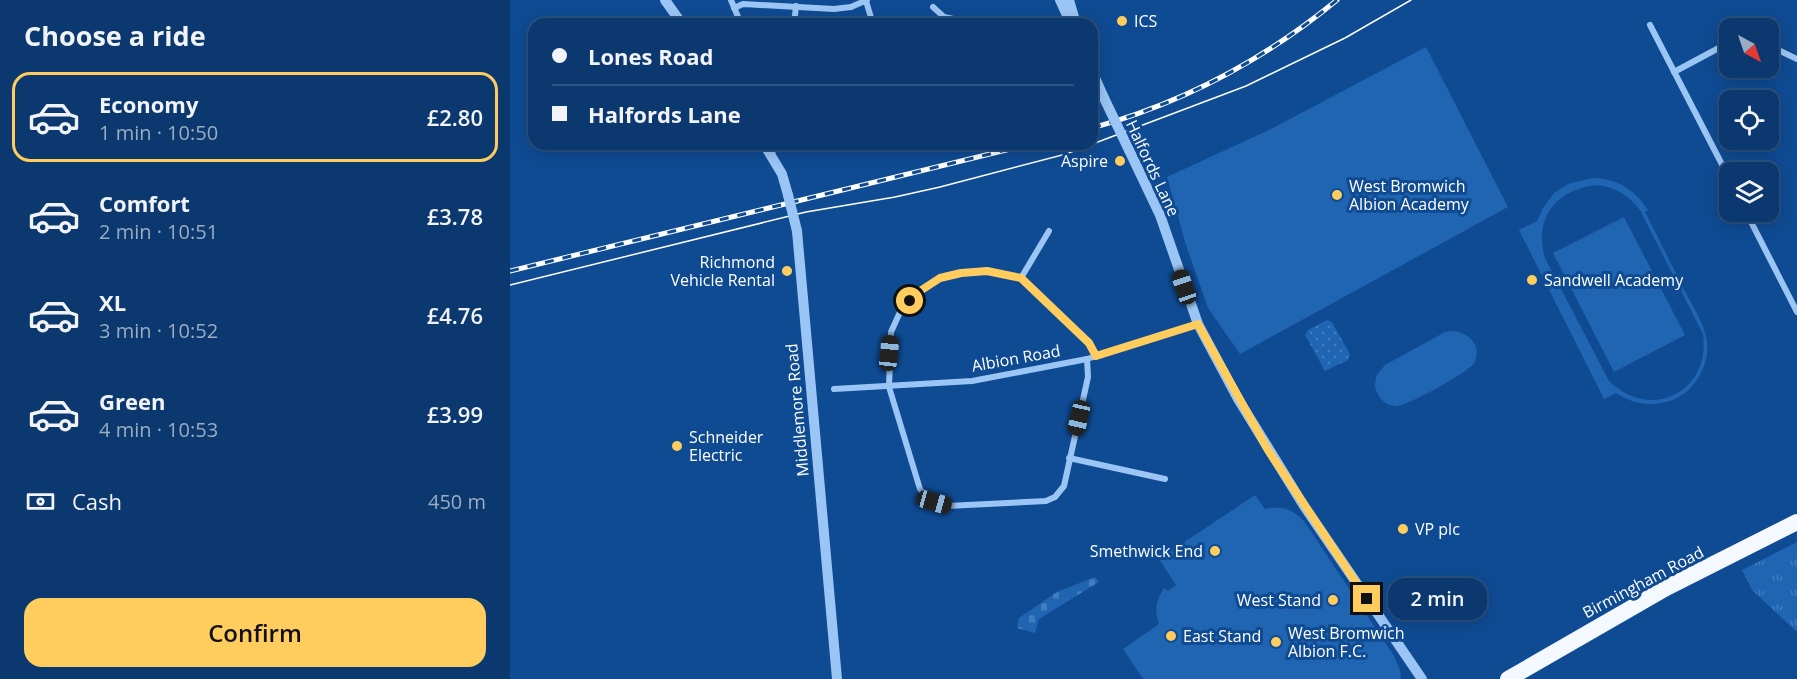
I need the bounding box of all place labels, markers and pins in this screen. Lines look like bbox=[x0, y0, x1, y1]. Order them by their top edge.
place label: ICS bbox=[1134, 10, 1158, 32]
marker: ICS bbox=[1115, 14, 1129, 28]
place label: Aspire bbox=[1061, 150, 1108, 172]
marker: Aspire bbox=[1113, 154, 1127, 168]
place label: West Bromwich Albion Academy bbox=[1349, 175, 1470, 215]
marker: West Bromwich Albion Academy bbox=[1330, 188, 1344, 202]
place label: Richmond Vehicle Rental bbox=[670, 251, 775, 291]
marker: Richmond Vehicle Rental bbox=[780, 264, 794, 278]
place label: Sandwell Academy bbox=[1544, 269, 1684, 291]
marker: Sandwell Academy bbox=[1525, 273, 1539, 287]
place label: Schneider Electric bbox=[689, 426, 764, 466]
marker: Schneider Electric bbox=[670, 439, 684, 453]
place label: VP plc bbox=[1415, 518, 1460, 540]
marker: VP plc bbox=[1396, 522, 1410, 536]
place label: Smethwick End bbox=[1090, 540, 1203, 562]
marker: Smethwick End bbox=[1208, 544, 1222, 558]
place label: West Stand bbox=[1237, 589, 1321, 611]
marker: West Stand bbox=[1326, 593, 1340, 607]
place label: West Bromwich Albion F.C. bbox=[1288, 622, 1404, 662]
place label: East Stand bbox=[1183, 625, 1261, 647]
marker: East Stand bbox=[1164, 629, 1178, 643]
marker: West Bromwich Albion F.C. bbox=[1269, 635, 1283, 649]

